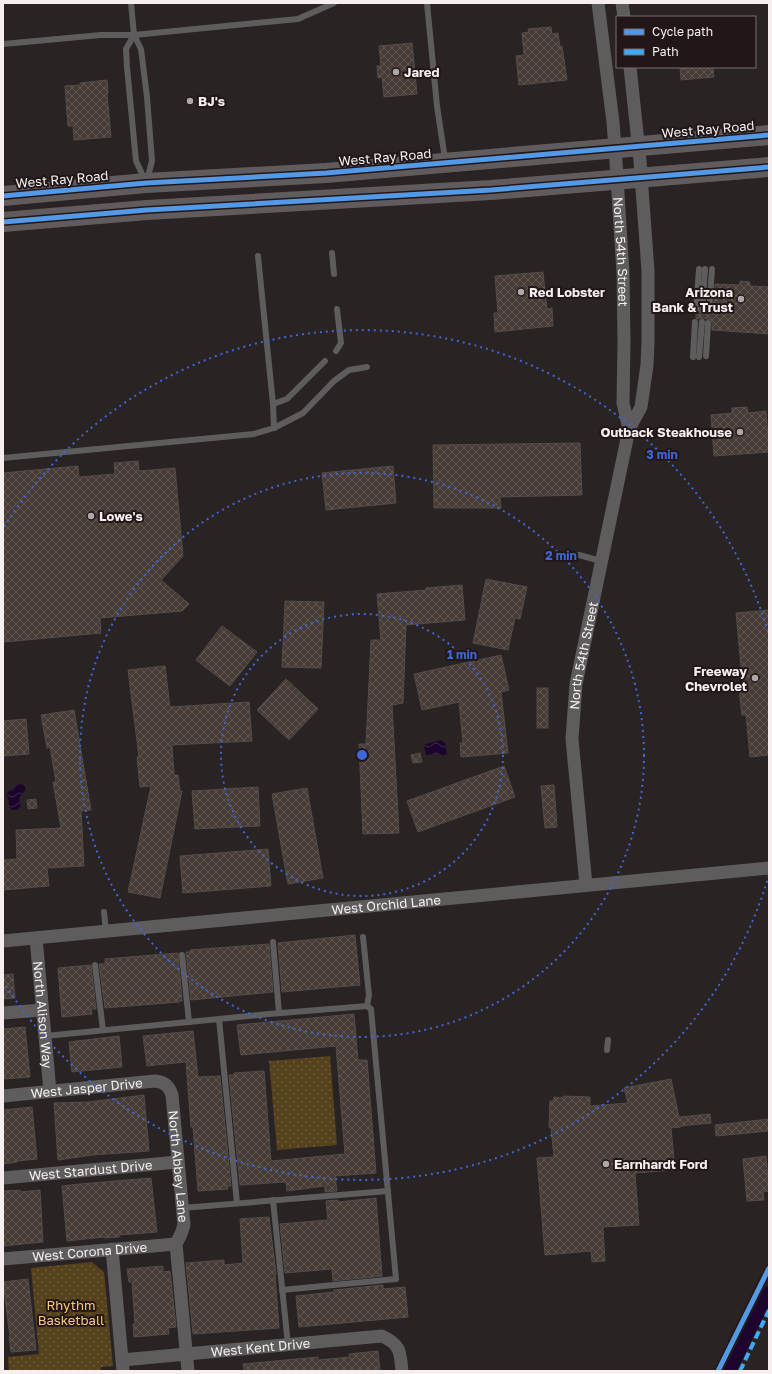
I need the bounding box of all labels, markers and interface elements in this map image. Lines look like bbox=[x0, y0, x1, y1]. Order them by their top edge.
legend bbox=[616, 16, 756, 68]
text: Cycle path bbox=[652, 24, 713, 39]
text: Path bbox=[652, 44, 679, 59]
place label: Jared bbox=[404, 64, 440, 80]
marker: Jared bbox=[391, 67, 401, 77]
place label: BJ's bbox=[198, 93, 225, 109]
marker: BJ's bbox=[185, 96, 195, 106]
street label: West Ray Road bbox=[661, 117, 755, 141]
street label: West Ray Road bbox=[338, 145, 432, 169]
street label: West Ray Road bbox=[15, 167, 109, 191]
street label: North 54th Street bbox=[610, 196, 631, 307]
place label: Red Lobster bbox=[529, 284, 605, 300]
place label: Arizona Bank & Trust bbox=[652, 284, 733, 315]
marker: Red Lobster bbox=[516, 287, 526, 297]
marker: Arizona Bank & Trust bbox=[736, 294, 746, 304]
place label: Outback Steakhouse bbox=[600, 424, 732, 440]
marker: Outback Steakhouse bbox=[735, 427, 745, 437]
text: 3 min bbox=[646, 447, 678, 462]
place label: Lowe's bbox=[99, 508, 143, 524]
marker: Lowe's bbox=[86, 511, 96, 521]
text: 2 min bbox=[545, 548, 577, 563]
street label: North 54th Street bbox=[566, 600, 601, 710]
text: 1 min bbox=[447, 647, 477, 662]
place label: Freeway Chevrolet bbox=[685, 663, 747, 694]
marker: Freeway Chevrolet bbox=[750, 673, 760, 683]
centre of rings bbox=[355, 748, 369, 762]
street label: West Orchid Lane bbox=[331, 891, 442, 918]
street label: North Alison Way bbox=[30, 960, 56, 1070]
street label: West Jasper Drive bbox=[30, 1074, 143, 1101]
street label: North Abbey Lane bbox=[165, 1110, 192, 1223]
street label: West Stardust Drive bbox=[28, 1156, 153, 1184]
place label: Earnhardt Ford bbox=[614, 1156, 708, 1172]
marker: Earnhardt Ford bbox=[601, 1159, 611, 1169]
street label: West Corona Drive bbox=[32, 1239, 148, 1264]
park label: Rhythm Basketball bbox=[38, 1297, 104, 1328]
street label: West Kent Drive bbox=[210, 1335, 311, 1360]

